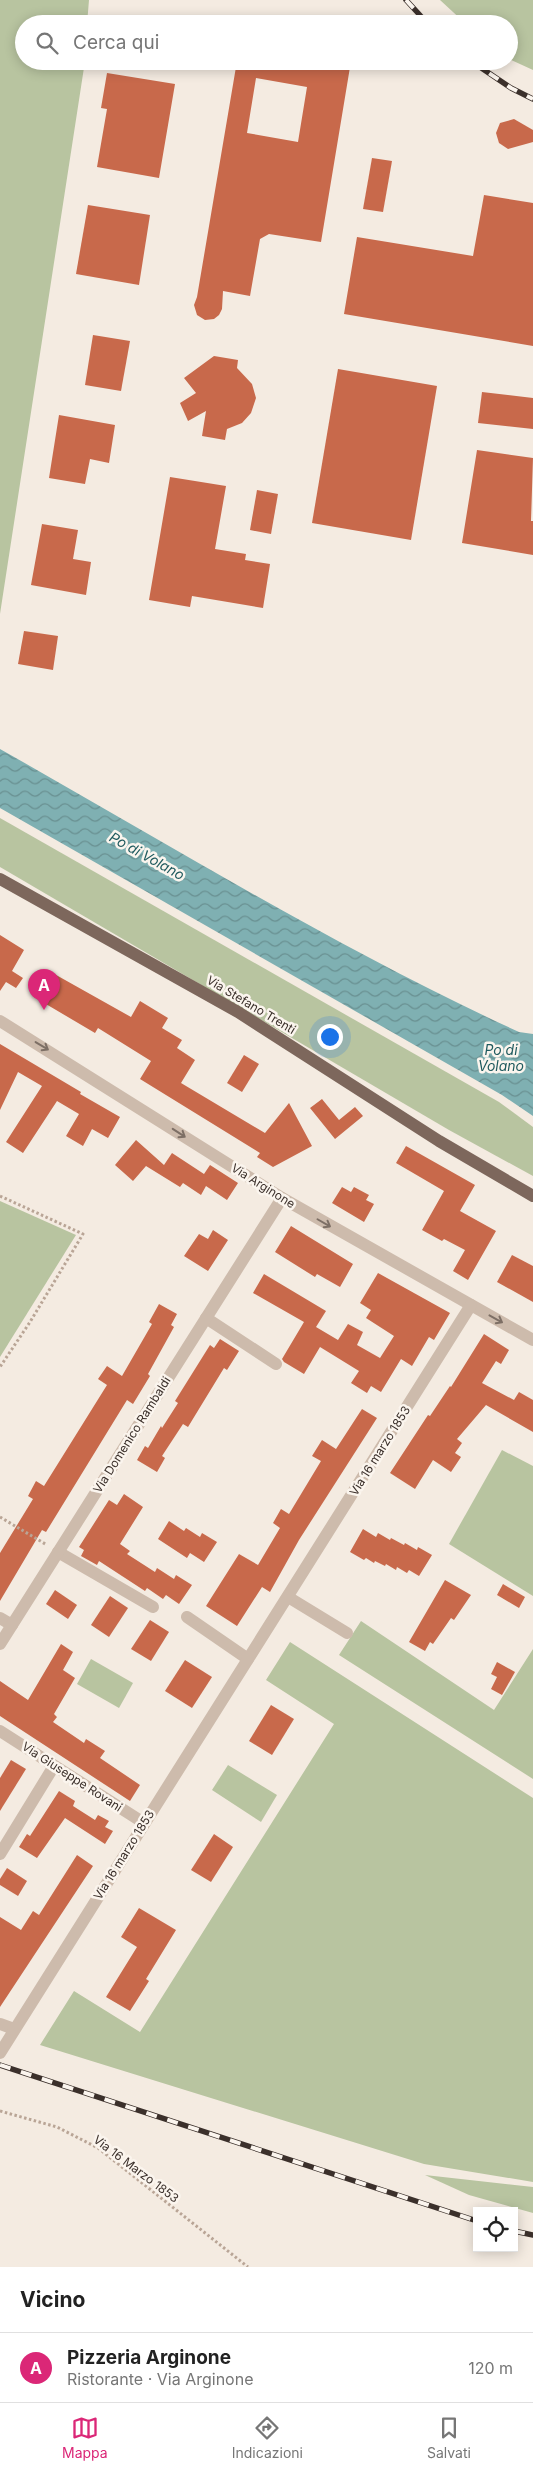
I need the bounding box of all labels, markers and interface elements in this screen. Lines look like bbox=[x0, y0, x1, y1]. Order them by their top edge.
search box bbox=[15, 15, 518, 70]
icon: search bbox=[33, 29, 61, 57]
text: Cerca qui bbox=[73, 31, 159, 54]
water label: Po di Volano bbox=[107, 828, 188, 883]
pin: A bbox=[28, 969, 60, 1010]
street label: Via Stefano Trenti bbox=[204, 972, 298, 1037]
your location bbox=[317, 1024, 343, 1050]
one-way arrow bbox=[34, 1041, 48, 1051]
water label: Po di Volano bbox=[478, 1041, 524, 1074]
one-way arrow bbox=[172, 1128, 186, 1138]
street label: Via Arginone bbox=[229, 1160, 298, 1211]
one-way arrow bbox=[316, 1218, 330, 1228]
one-way arrow bbox=[488, 1315, 503, 1324]
street label: Via Domenico Rambaldi bbox=[90, 1374, 174, 1496]
street label: Via 16 marzo 1853 bbox=[346, 1403, 413, 1498]
street label: Via Giuseppe Rovani bbox=[19, 1739, 125, 1815]
street label: Via 16 marzo 1853 bbox=[90, 1807, 157, 1902]
street label: Via 16 Marzo 1853 bbox=[91, 2132, 182, 2206]
map controls bbox=[473, 2207, 518, 2252]
button: locate bbox=[473, 2207, 518, 2252]
text: Vicino bbox=[20, 2287, 85, 2312]
text: Pizzeria Arginone bbox=[67, 2346, 231, 2369]
text: A bbox=[30, 2358, 42, 2378]
text: 120 m bbox=[468, 2358, 513, 2378]
text: Ristorante · Via Arginone bbox=[67, 2369, 253, 2389]
tab: Mappa bbox=[62, 2414, 108, 2461]
tab: Indicazioni bbox=[232, 2414, 303, 2461]
tab: Salvati bbox=[427, 2414, 471, 2461]

